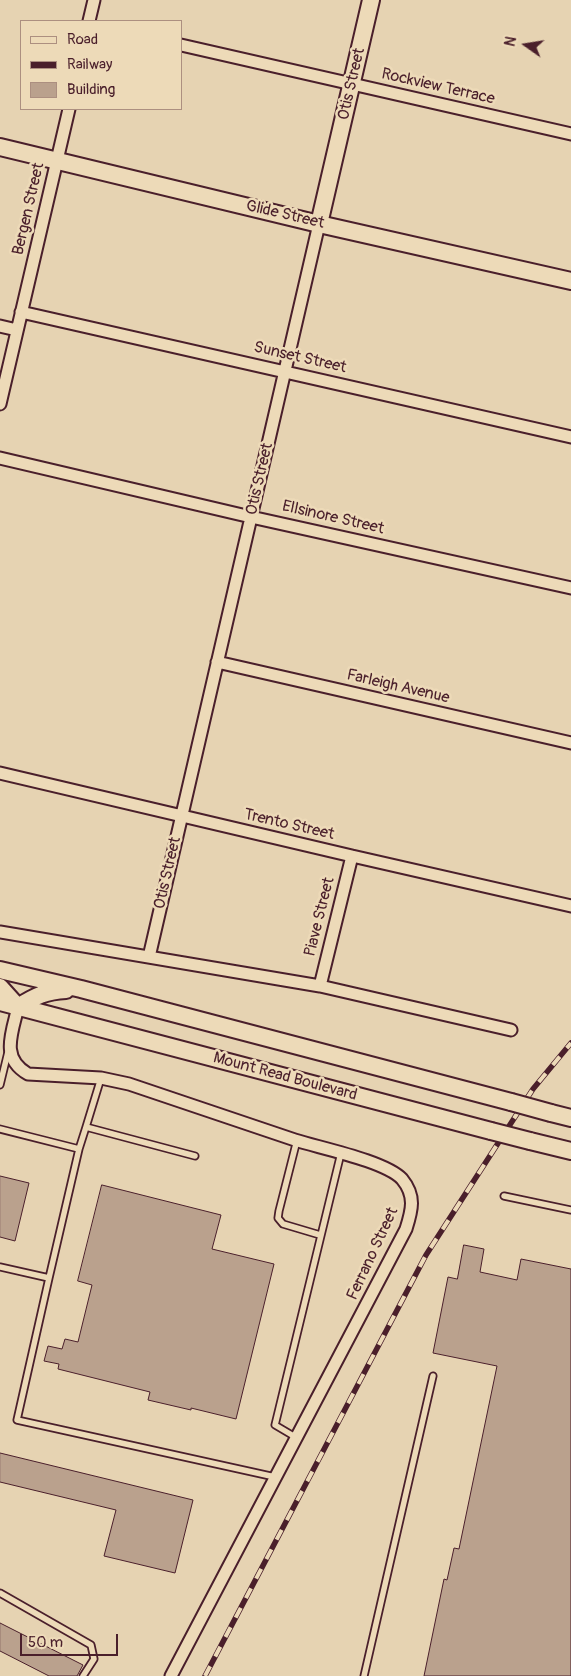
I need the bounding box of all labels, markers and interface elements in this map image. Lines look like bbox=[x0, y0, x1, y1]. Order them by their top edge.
legend bbox=[20, 20, 182, 110]
north arrow bbox=[501, 20, 551, 70]
text: Road bbox=[67, 30, 98, 49]
text: N bbox=[502, 35, 520, 48]
street label: Otis Street bbox=[334, 46, 370, 122]
text: Railway bbox=[67, 55, 112, 74]
street label: Rockview Terrace bbox=[380, 65, 496, 109]
text: Building bbox=[67, 80, 115, 99]
street label: Bergen Street bbox=[9, 161, 49, 257]
street label: Glide Street bbox=[244, 197, 326, 233]
street label: Sunset Street bbox=[252, 338, 348, 378]
street label: Otis Street bbox=[242, 441, 278, 517]
street label: Ellsinore Street bbox=[280, 497, 386, 539]
street label: Farleigh Avenue bbox=[345, 666, 451, 708]
street label: Trento Street bbox=[242, 805, 336, 845]
street label: Otis Street bbox=[150, 835, 186, 911]
street label: Piave Street bbox=[301, 875, 339, 959]
street label: Mount Read Boulevard bbox=[211, 1049, 359, 1105]
street label: Ferrano Street bbox=[343, 1205, 403, 1303]
scale bar bbox=[22, 1624, 120, 1656]
text: 50 m bbox=[28, 1633, 63, 1652]

